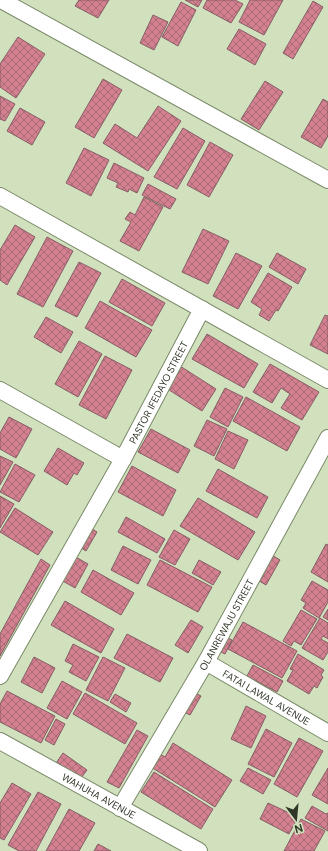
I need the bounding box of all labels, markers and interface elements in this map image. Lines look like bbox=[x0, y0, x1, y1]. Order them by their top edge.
street label: PASTOR IFEDAYO STREET bbox=[126, 338, 191, 446]
street label: OLANREWAJU STREET bbox=[196, 576, 257, 673]
street label: FATAI LAWAL AVENUE bbox=[220, 667, 313, 728]
street label: WAHUHA AVENUE bbox=[60, 770, 138, 821]
north arrow bbox=[276, 799, 316, 839]
text: N bbox=[293, 821, 305, 836]

